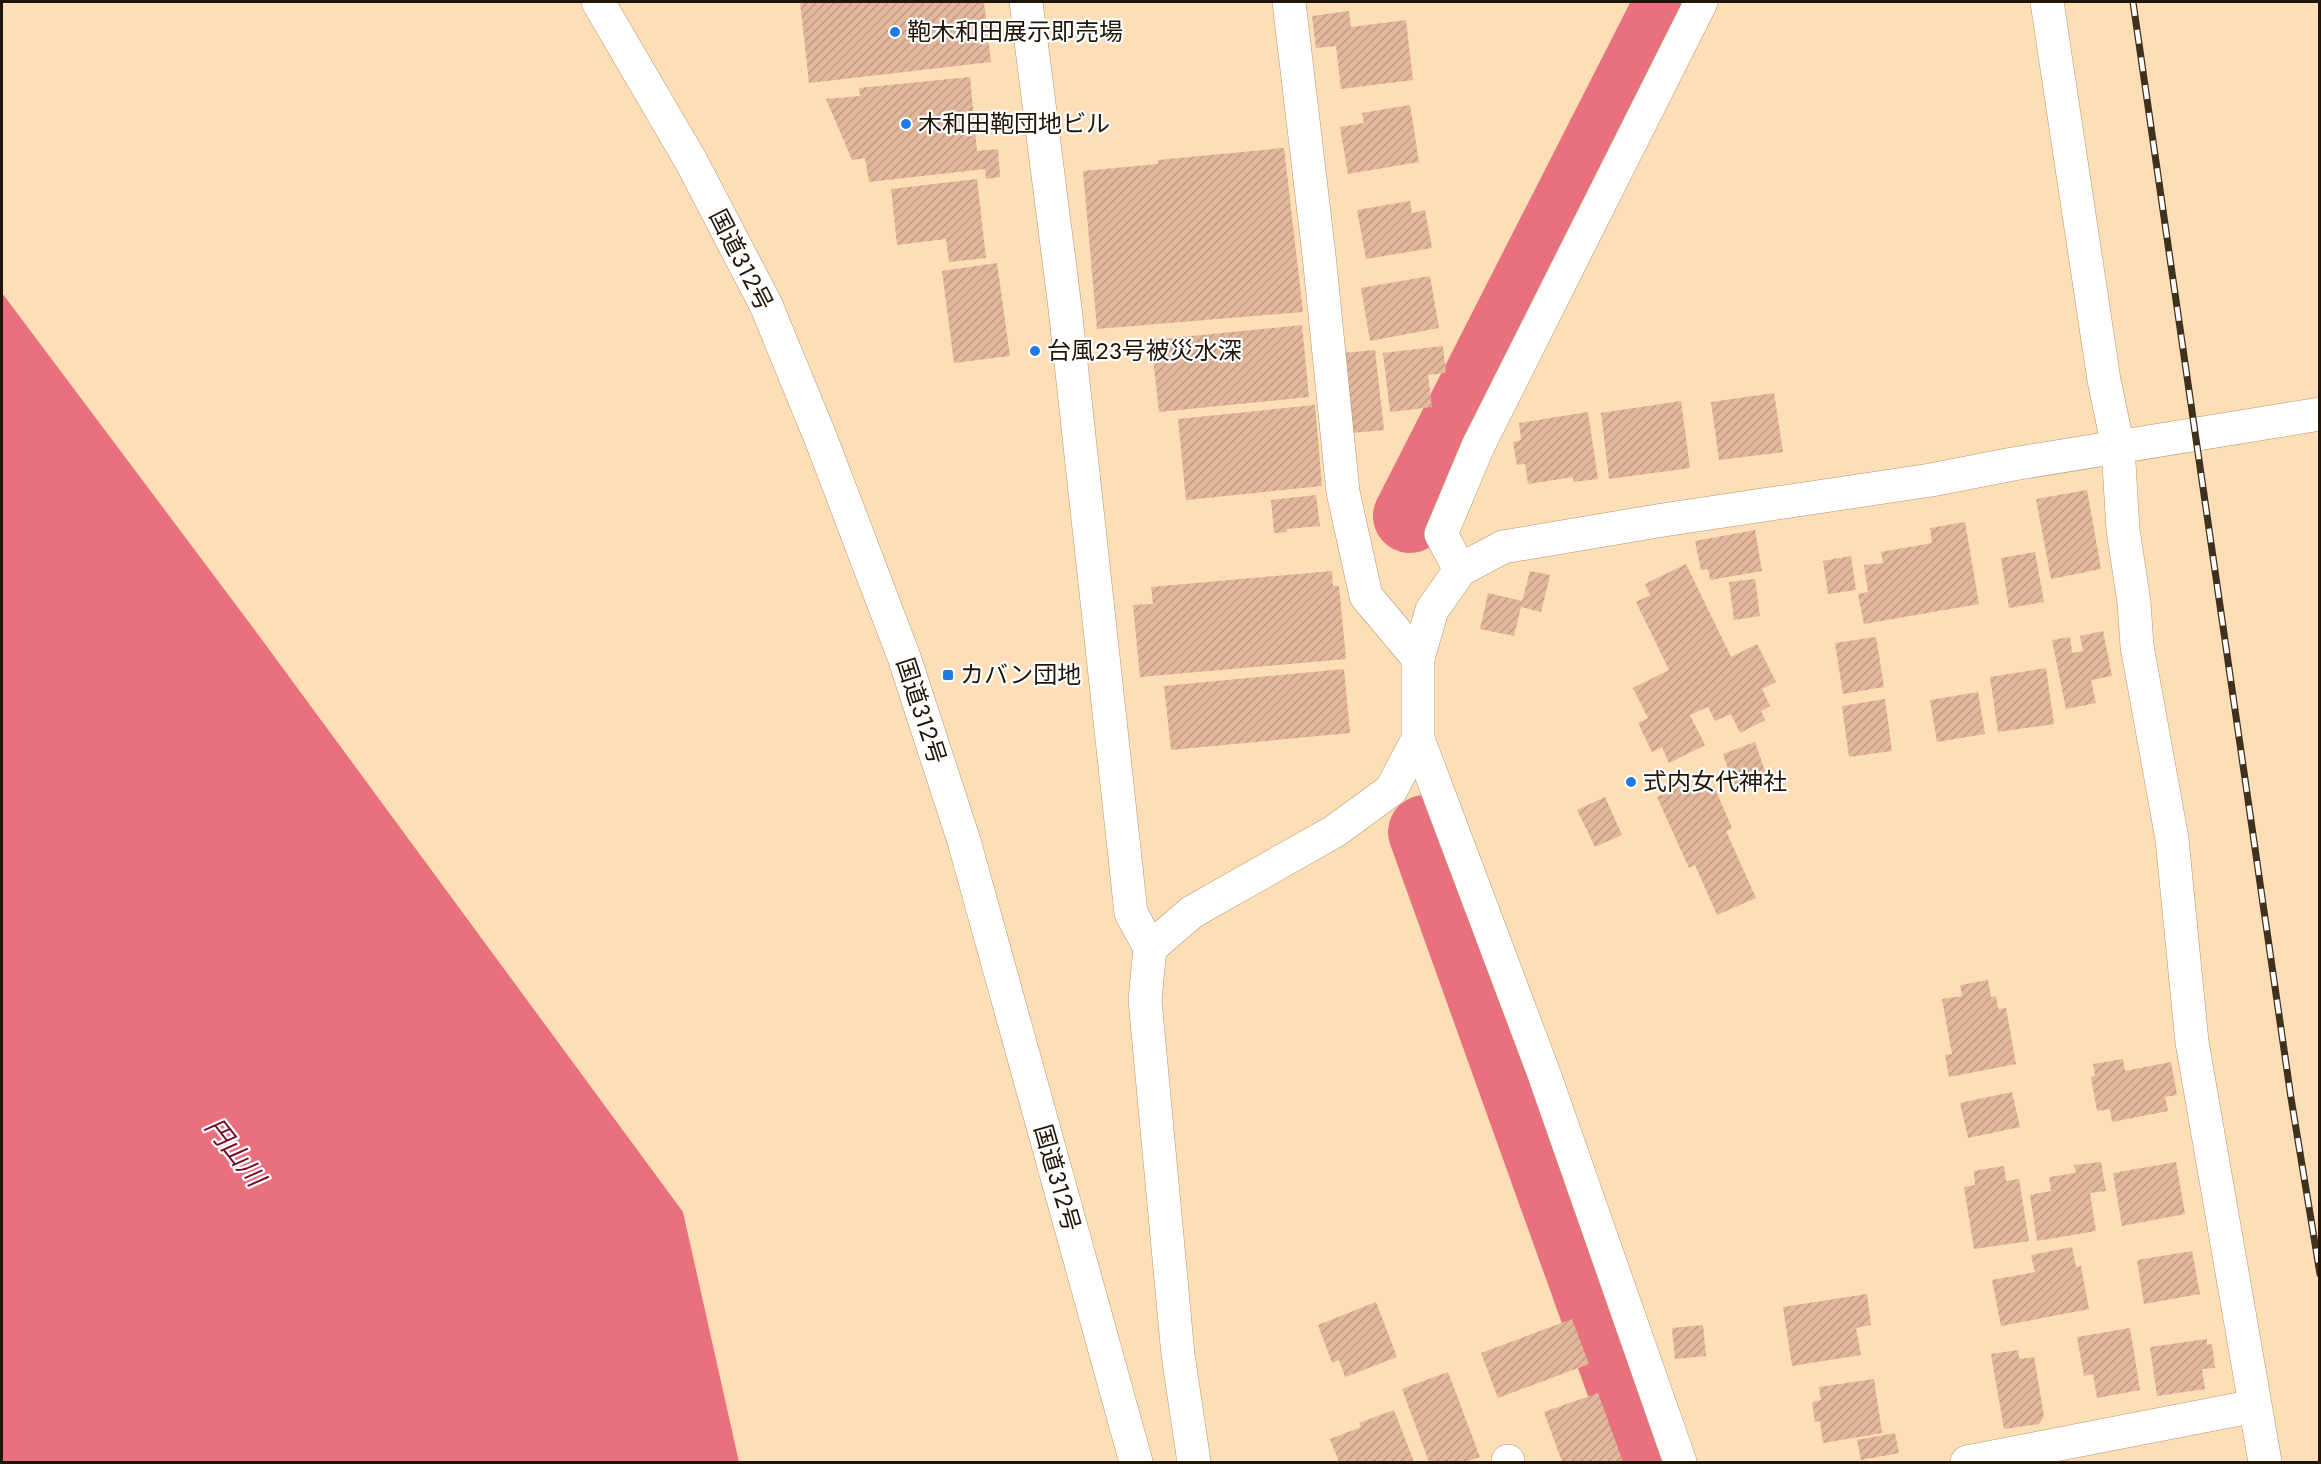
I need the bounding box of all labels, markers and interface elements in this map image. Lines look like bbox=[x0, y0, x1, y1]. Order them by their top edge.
place label: 鞄木和田展示即売場 bbox=[907, 14, 1123, 49]
marker: 鞄木和田展示即売場 bbox=[888, 25, 902, 39]
place label: 木和田鞄団地ビル bbox=[918, 106, 1110, 141]
marker: 木和田鞄団地ビル bbox=[899, 117, 913, 131]
street label: 国道312号 bbox=[701, 203, 782, 317]
place label: 台風23号被災水深 bbox=[1047, 333, 1242, 368]
marker: 台風23号被災水深 bbox=[1028, 344, 1042, 358]
street label: 国道312号 bbox=[888, 653, 955, 768]
place label: カバン団地 bbox=[960, 657, 1081, 692]
marker: カバン団地 bbox=[941, 668, 955, 682]
place label: 式内女代神社 bbox=[1643, 764, 1787, 799]
marker: 式内女代神社 bbox=[1624, 775, 1638, 789]
water label: 円山川 bbox=[196, 1110, 276, 1197]
street label: 国道312号 bbox=[1026, 1120, 1089, 1235]

